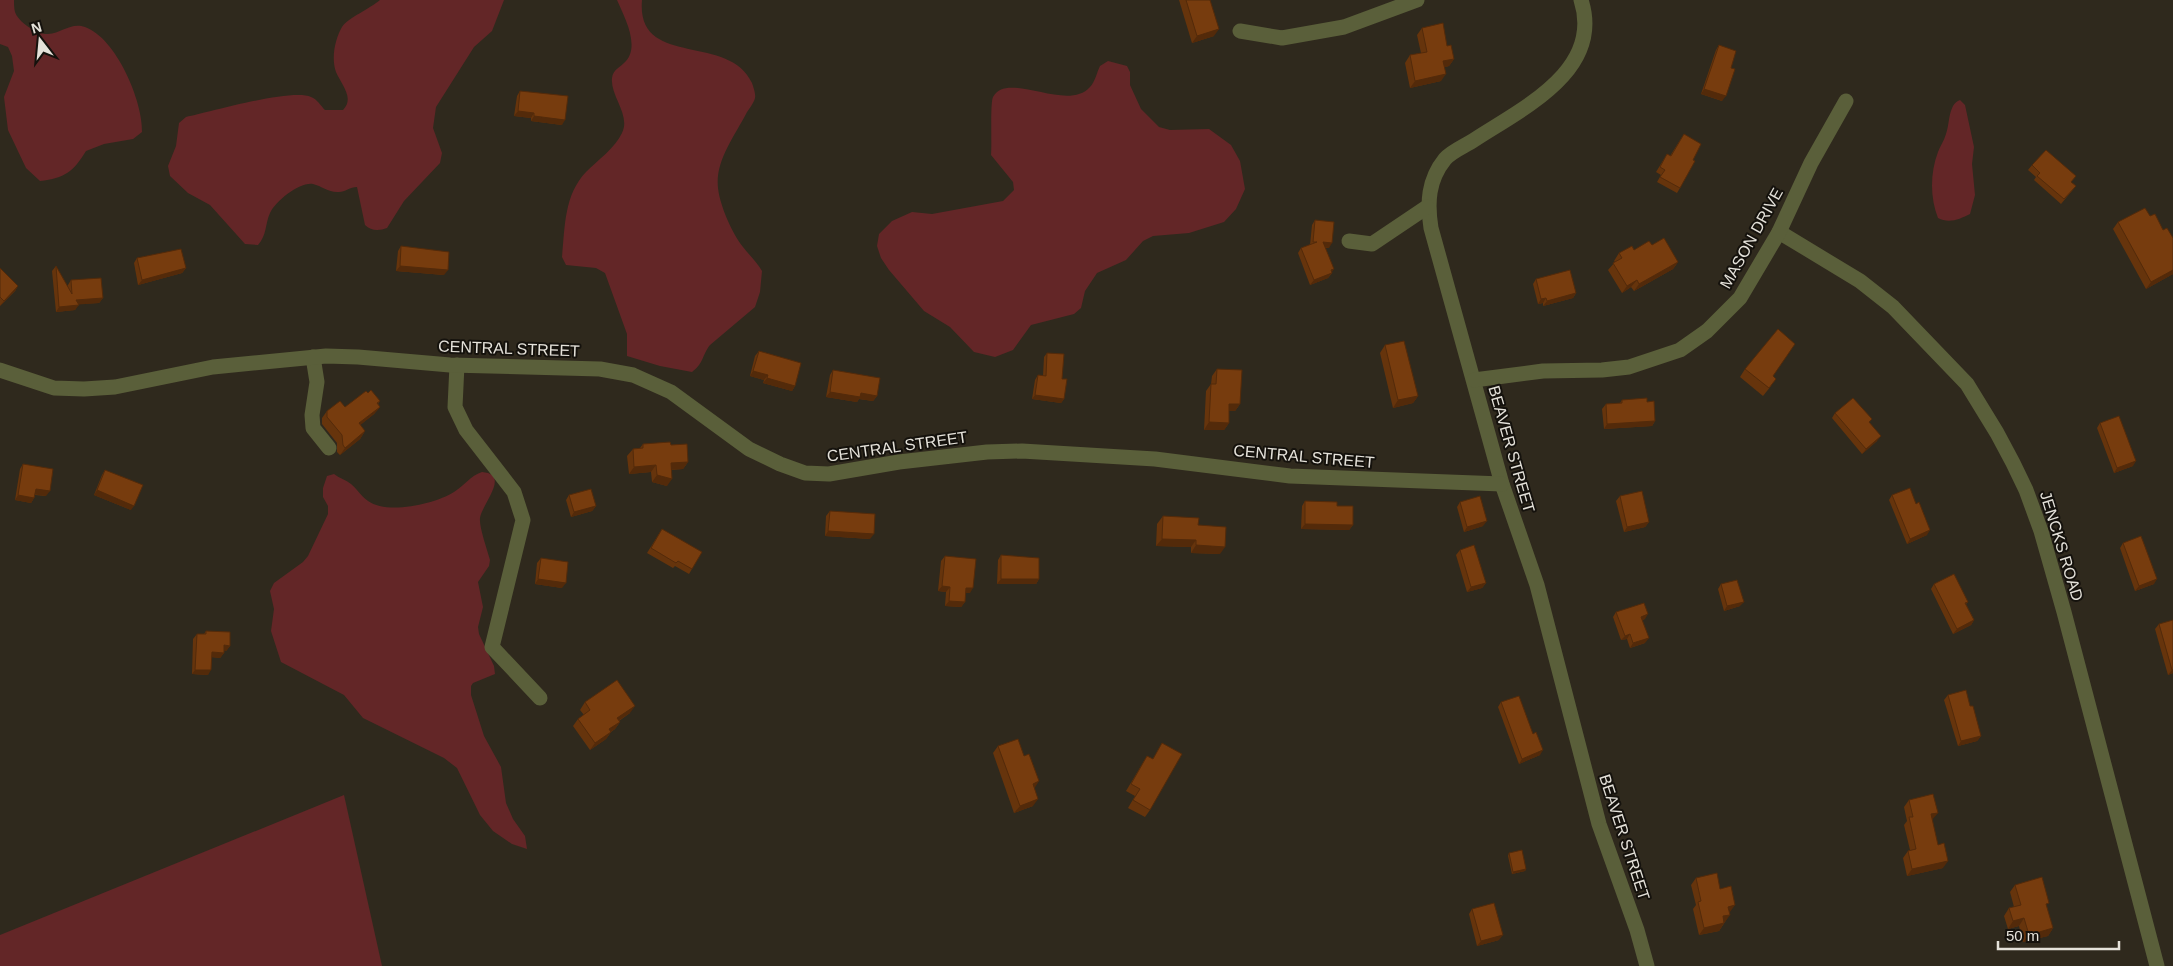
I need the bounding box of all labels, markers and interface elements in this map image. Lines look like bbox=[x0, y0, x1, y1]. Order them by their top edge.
north arrow bbox=[15, 15, 65, 65]
text: N bbox=[29, 18, 43, 37]
street label: MASON DRIVE bbox=[1717, 185, 1786, 291]
street label: CENTRAL STREET bbox=[438, 338, 580, 359]
street label: BEAVER STREET bbox=[1485, 384, 1538, 515]
street label: CENTRAL STREET bbox=[826, 428, 969, 465]
street label: CENTRAL STREET bbox=[1233, 442, 1375, 471]
street label: JENCKS ROAD bbox=[2037, 489, 2086, 603]
street label: BEAVER STREET bbox=[1596, 772, 1653, 902]
scale bar bbox=[1998, 918, 2119, 950]
text: 50 m bbox=[2006, 927, 2039, 944]

